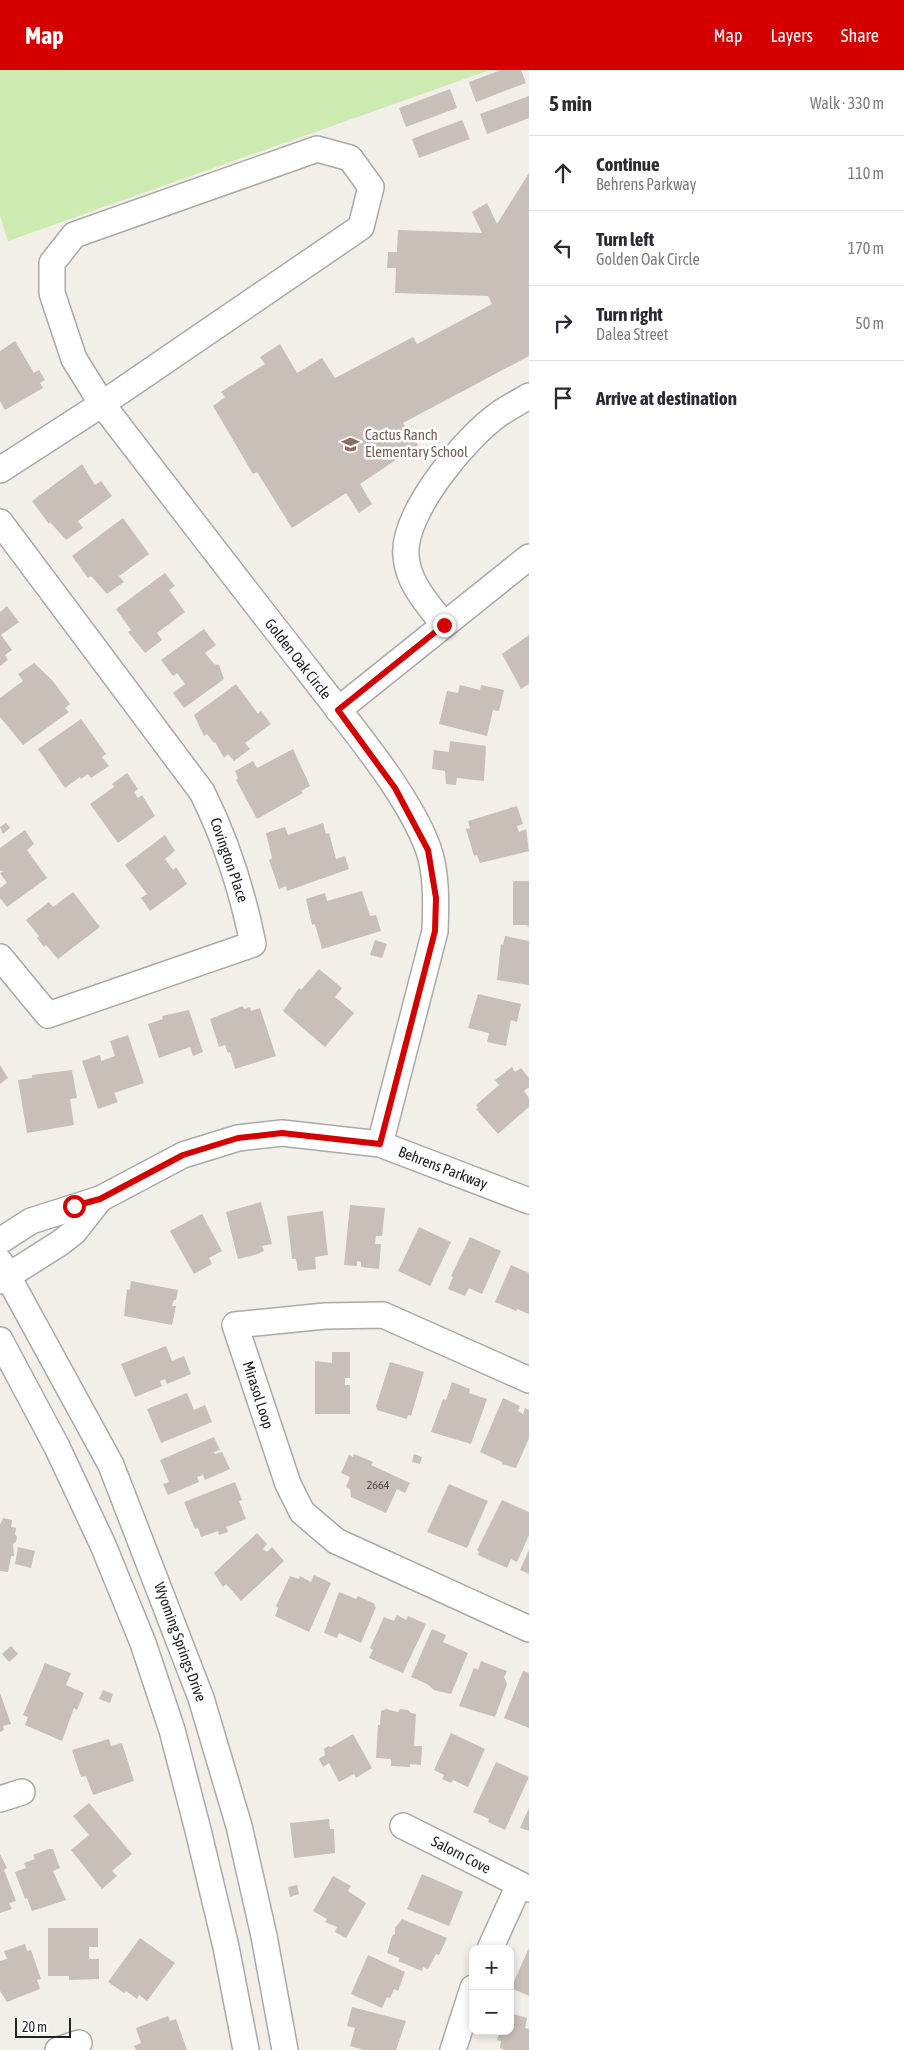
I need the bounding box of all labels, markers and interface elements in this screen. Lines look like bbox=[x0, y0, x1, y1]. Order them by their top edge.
text: Map bbox=[25, 22, 64, 49]
text: Map bbox=[713, 25, 742, 46]
text: Layers bbox=[770, 25, 813, 46]
text: Share bbox=[841, 25, 879, 46]
text: 5 min bbox=[549, 91, 592, 115]
text: Walk · 330 m bbox=[810, 94, 884, 112]
text: Continue bbox=[596, 153, 660, 175]
icon: ahead bbox=[549, 159, 577, 187]
text: 110 m bbox=[848, 164, 884, 182]
text: Behrens Parkway bbox=[596, 175, 696, 193]
text: Turn left bbox=[596, 228, 654, 250]
icon: left bbox=[549, 234, 577, 262]
text: 170 m bbox=[848, 239, 884, 257]
text: Golden Oak Circle bbox=[596, 250, 700, 268]
text: Turn right bbox=[596, 303, 663, 325]
icon: right bbox=[549, 309, 577, 337]
text: 50 m bbox=[855, 314, 884, 332]
text: Dalea Street bbox=[596, 325, 668, 343]
icon: arrive bbox=[549, 384, 577, 412]
text: Arrive at destination bbox=[596, 387, 737, 409]
place label: Cactus Ranch Elementary School bbox=[365, 426, 468, 460]
school or university icon: Cactus Ranch Elementary School bbox=[341, 434, 361, 454]
route end bbox=[433, 614, 456, 637]
street label: Golden Oak Circle bbox=[262, 615, 335, 702]
street label: Covington Place bbox=[207, 815, 252, 904]
street label: Behrens Parkway bbox=[396, 1143, 490, 1192]
route start bbox=[63, 1195, 86, 1218]
street label: Mirasol Loop bbox=[240, 1359, 277, 1431]
house number: 2664 bbox=[367, 1478, 390, 1492]
street label: Wyoming Springs Drive bbox=[151, 1580, 210, 1704]
street label: Salorn Cove bbox=[429, 1832, 494, 1877]
map controls bbox=[469, 1945, 514, 2035]
button: + bbox=[469, 1945, 514, 1990]
button: − bbox=[469, 1990, 514, 2035]
scale bar bbox=[15, 2015, 71, 2038]
text: 20 m bbox=[22, 2019, 47, 2035]

